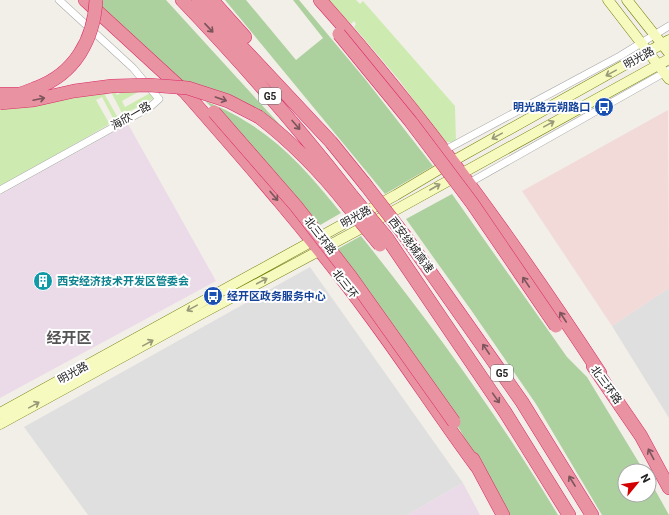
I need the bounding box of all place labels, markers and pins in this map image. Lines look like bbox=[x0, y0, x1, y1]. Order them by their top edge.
bus stop icon: 明光路元朔路口 bbox=[593, 96, 615, 118]
place label: 明光路元朔路口 bbox=[513, 101, 590, 114]
building icon: 西安经济技术开发区管委会 bbox=[32, 270, 54, 292]
place label: 西安经济技术开发区管委会 bbox=[57, 275, 189, 288]
bus stop icon: 经开区政务服务中心 bbox=[202, 285, 224, 307]
place label: 经开区政务服务中心 bbox=[227, 290, 326, 303]

